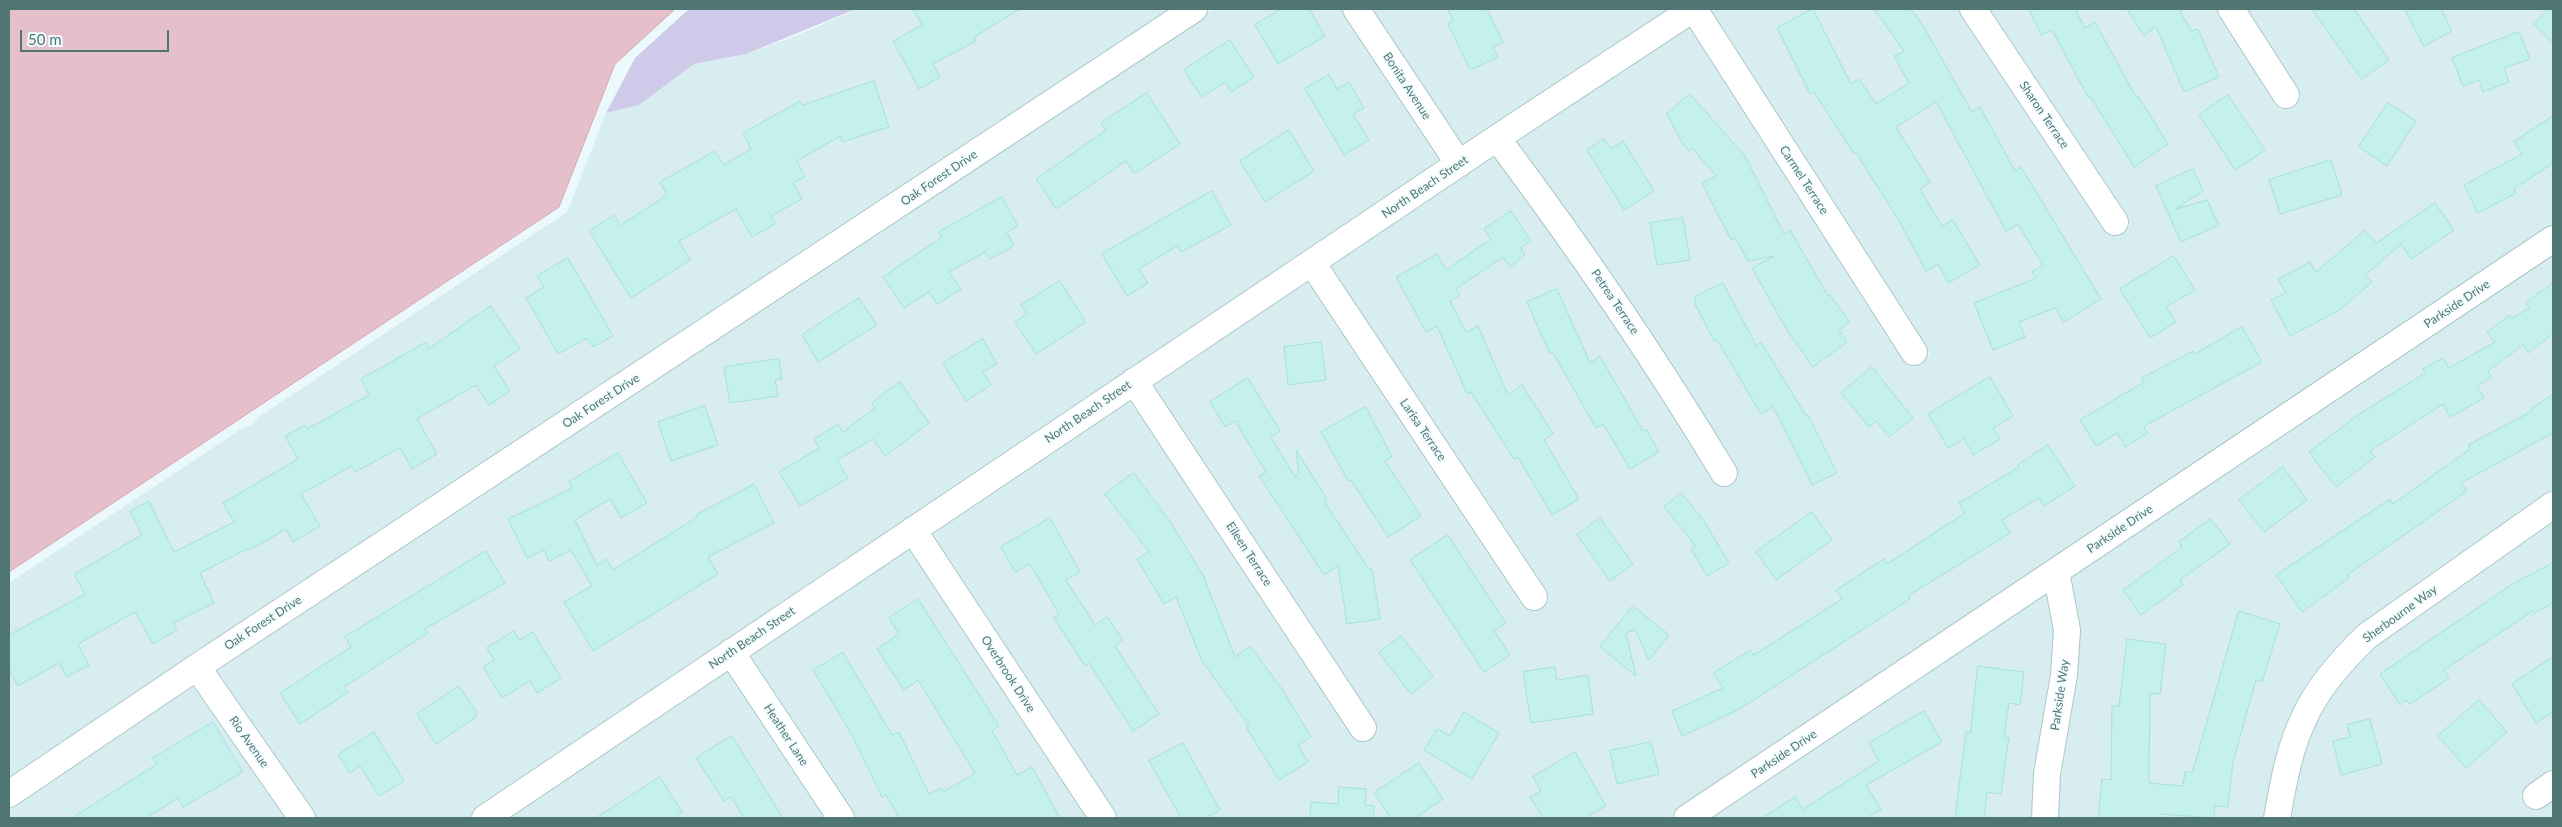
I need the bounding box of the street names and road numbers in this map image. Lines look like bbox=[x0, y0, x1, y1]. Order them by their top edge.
street label: Bonita Avenue bbox=[1380, 50, 1434, 122]
street label: Sharon Terrace bbox=[2016, 79, 2072, 151]
street label: Carmel Terrace bbox=[1776, 143, 1832, 217]
street label: Oak Forest Drive bbox=[898, 147, 980, 209]
street label: North Beach Street bbox=[1379, 153, 1471, 221]
street label: Petrea Terrace bbox=[1588, 267, 1642, 337]
street label: Parkside Drive bbox=[2421, 277, 2493, 331]
street label: Oak Forest Drive bbox=[560, 371, 642, 431]
street label: North Beach Street bbox=[1042, 378, 1134, 446]
street label: Larisa Terrace bbox=[1397, 396, 1449, 464]
street label: Parkside Drive bbox=[2084, 502, 2156, 556]
street label: Eileen Terrace bbox=[1223, 519, 1275, 589]
street label: Sherbourne Way bbox=[2360, 582, 2440, 646]
street label: Oak Forest Drive bbox=[222, 593, 304, 653]
street label: North Beach Street bbox=[706, 604, 798, 672]
street label: Overbrook Drive bbox=[978, 633, 1038, 715]
street label: Parkside Way bbox=[2048, 659, 2072, 731]
street label: Heather Lane bbox=[761, 701, 811, 769]
street label: Rio Avenue bbox=[226, 713, 272, 771]
street label: Parkside Drive bbox=[1748, 727, 1820, 781]

